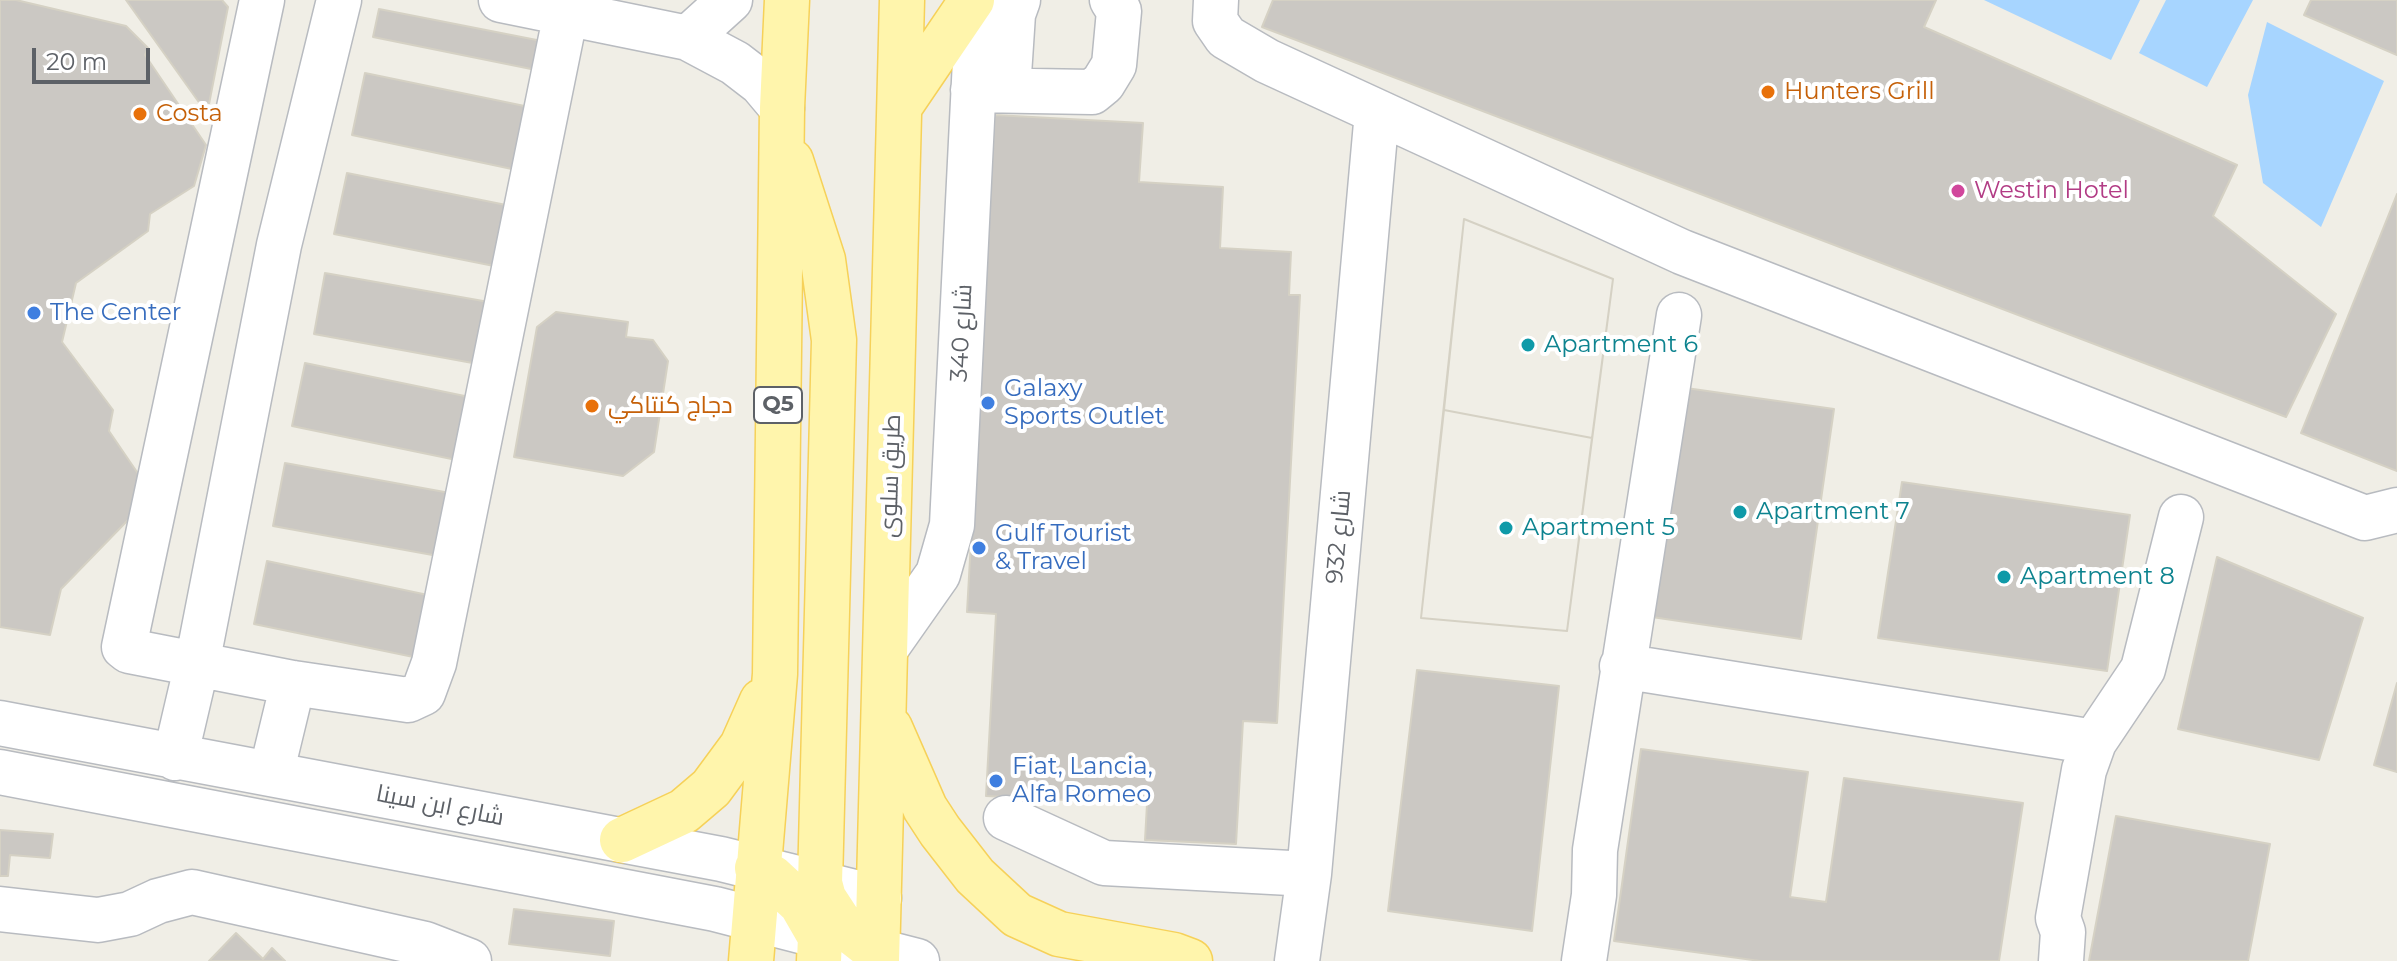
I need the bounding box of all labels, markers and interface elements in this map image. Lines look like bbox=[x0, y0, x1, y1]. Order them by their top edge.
scale bar bbox=[36, 32, 154, 82]
text: 20 m bbox=[46, 47, 107, 76]
place label: Hunters Grill bbox=[1784, 78, 1935, 106]
marker: Hunters Grill bbox=[1759, 83, 1777, 101]
place label: Costa bbox=[156, 100, 223, 128]
marker: Costa bbox=[131, 105, 149, 123]
place label: Westin Hotel bbox=[1974, 177, 2129, 205]
marker: Westin Hotel bbox=[1949, 182, 1967, 200]
street label: شارع 340 bbox=[945, 283, 979, 383]
place label: The Center bbox=[50, 299, 181, 327]
marker: The Center bbox=[25, 304, 43, 322]
place label: Apartment 6 bbox=[1544, 331, 1698, 359]
marker: Apartment 6 bbox=[1519, 336, 1537, 354]
place label: Galaxy Sports Outlet bbox=[1004, 375, 1165, 431]
road number: Q5 bbox=[754, 387, 802, 423]
place label: دجاج كنتاكي bbox=[608, 392, 733, 420]
marker: Galaxy Sports Outlet bbox=[979, 394, 997, 412]
marker: دجاج كنتاكي bbox=[583, 397, 601, 415]
street label: طريق سلوى bbox=[874, 414, 908, 538]
street label: شارع 932 bbox=[1321, 489, 1357, 585]
place label: Apartment 7 bbox=[1756, 498, 1910, 526]
marker: Apartment 7 bbox=[1731, 503, 1749, 521]
place label: Apartment 5 bbox=[1522, 514, 1675, 542]
marker: Apartment 5 bbox=[1497, 519, 1515, 537]
place label: Gulf Tourist & Travel bbox=[995, 520, 1132, 576]
marker: Gulf Tourist & Travel bbox=[970, 539, 988, 557]
place label: Apartment 8 bbox=[2020, 563, 2175, 591]
marker: Apartment 8 bbox=[1995, 568, 2013, 586]
place label: Fiat, Lancia, Alfa Romeo bbox=[1012, 753, 1153, 809]
marker: Fiat, Lancia, Alfa Romeo bbox=[987, 772, 1005, 790]
street label: شارع ابن سينا bbox=[374, 779, 506, 833]

